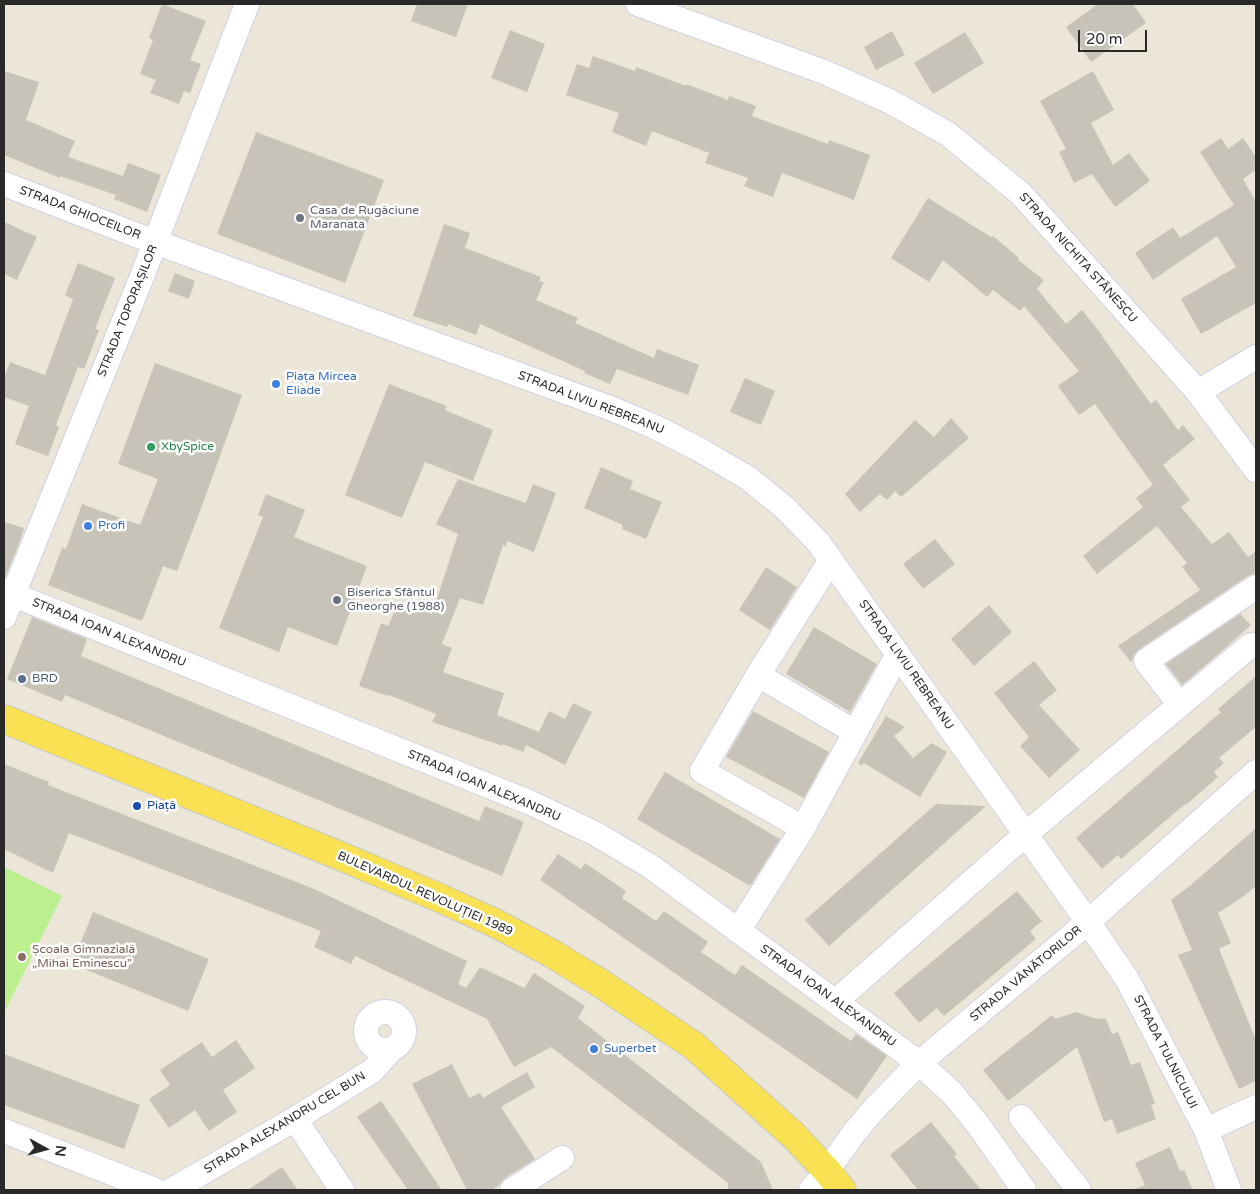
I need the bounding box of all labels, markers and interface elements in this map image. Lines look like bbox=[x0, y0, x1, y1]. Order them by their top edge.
scale bar bbox=[1080, 20, 1149, 52]
text: 20 m bbox=[1086, 30, 1123, 48]
street label: STRADA GHIOCEILOR bbox=[17, 183, 143, 243]
street label: STRADA NICHITA STĂNESCU bbox=[1016, 190, 1140, 326]
place label: Casa de Rugăciune Maranata bbox=[310, 204, 419, 232]
marker: Casa de Rugăciune Maranata bbox=[294, 212, 306, 224]
street label: STRADA TOPORAȘILOR bbox=[95, 243, 161, 379]
street label: STRADA LIVIU REBREANU bbox=[516, 368, 666, 438]
place label: Piața Mircea Eliade bbox=[286, 370, 357, 398]
marker: Piața Mircea Eliade bbox=[270, 378, 282, 390]
place label: XbySpice bbox=[161, 440, 214, 454]
marker: XbySpice bbox=[145, 441, 157, 453]
place label: Profi bbox=[98, 519, 125, 533]
marker: Profi bbox=[82, 520, 94, 532]
place label: Biserica Sfântul Gheorghe (1988) bbox=[347, 586, 444, 614]
marker: Biserica Sfântul Gheorghe (1988) bbox=[331, 594, 343, 606]
street label: STRADA IOAN ALEXANDRU bbox=[30, 596, 188, 670]
street label: STRADA LIVIU REBREANU bbox=[856, 597, 956, 733]
place label: BRD bbox=[32, 672, 58, 686]
marker: BRD bbox=[16, 673, 28, 685]
street label: STRADA IOAN ALEXANDRU bbox=[405, 747, 563, 825]
place label: Piață bbox=[147, 799, 176, 813]
marker: Piață bbox=[131, 800, 143, 812]
street label: BULEVARDUL REVOLUȚIEI 1989 bbox=[335, 849, 515, 939]
street label: STRADA VÂNĂTORILOR bbox=[967, 923, 1085, 1025]
street label: STRADA IOAN ALEXANDRU bbox=[757, 942, 899, 1050]
place label: Școala Gimnazială „Mihai Eminescu” bbox=[32, 943, 135, 971]
marker: Școala Gimnazială „Mihai Eminescu” bbox=[16, 951, 28, 963]
street label: STRADA TULNICULUI bbox=[1130, 993, 1200, 1111]
place label: Superbet bbox=[604, 1042, 656, 1056]
marker: Superbet bbox=[588, 1043, 600, 1055]
street label: STRADA ALEXANDRU CEL BUN bbox=[202, 1069, 368, 1177]
north arrow bbox=[20, 1124, 70, 1174]
text: N bbox=[51, 1144, 70, 1158]

